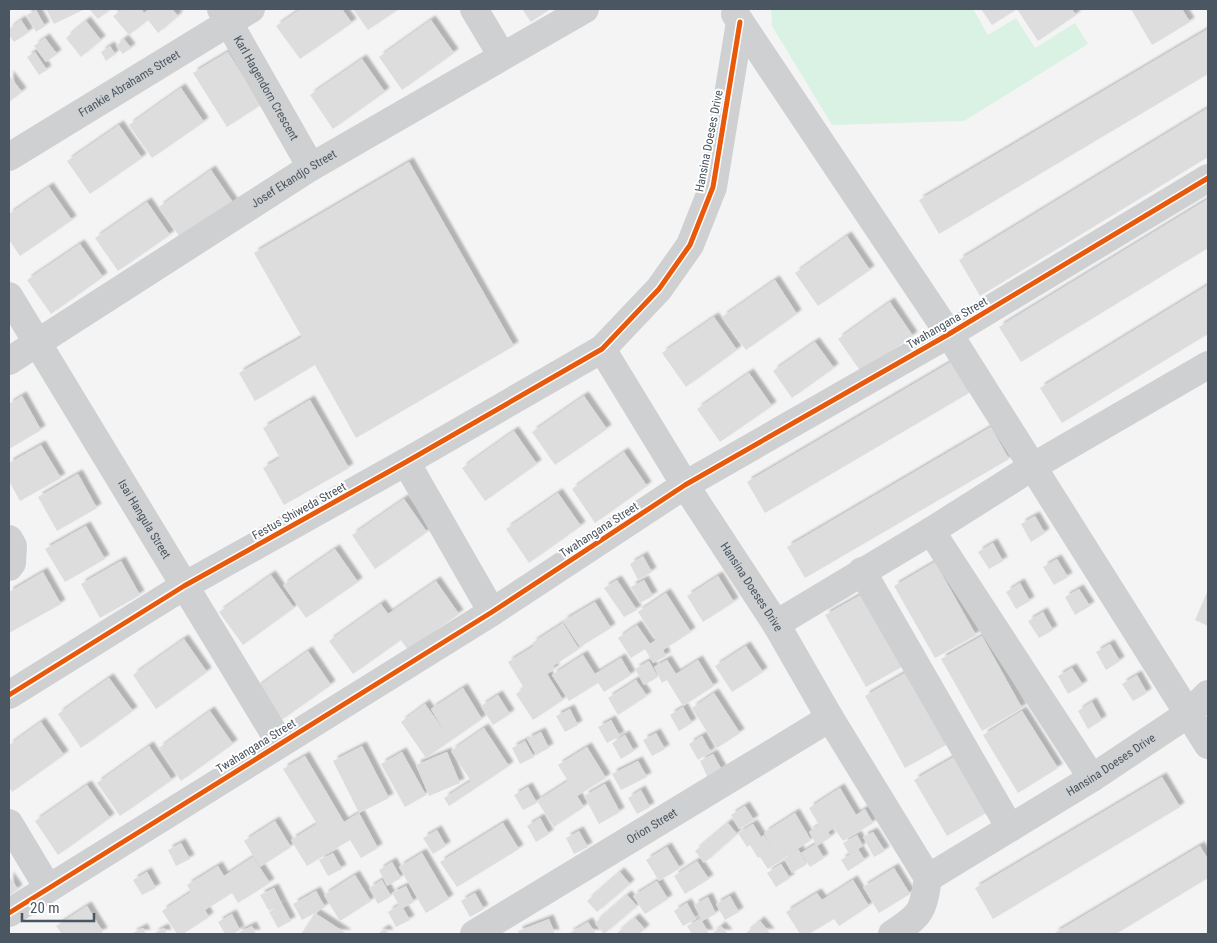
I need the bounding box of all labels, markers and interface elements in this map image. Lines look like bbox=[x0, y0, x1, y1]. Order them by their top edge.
street label: Karl Hagendorn Crescent bbox=[231, 33, 302, 143]
street label: Frankie Abrahams Street bbox=[76, 47, 183, 120]
street label: Hansina Doeses Drive bbox=[692, 89, 726, 193]
street label: Josef Ekandjo Street bbox=[248, 147, 339, 211]
street label: Twahangana Street bbox=[904, 294, 990, 352]
street label: Isai Hangula Street bbox=[115, 477, 174, 562]
street label: Festus Shiweda Street bbox=[250, 479, 349, 543]
street label: Twahangana Street bbox=[557, 499, 641, 561]
street label: Hansina Doeses Drive bbox=[717, 540, 786, 634]
street label: Twahangana Street bbox=[214, 716, 299, 776]
street label: Hansina Doeses Drive bbox=[1064, 731, 1158, 799]
street label: Orion Street bbox=[624, 805, 680, 847]
scale bar bbox=[22, 890, 95, 922]
text: 20 m bbox=[30, 899, 60, 917]

